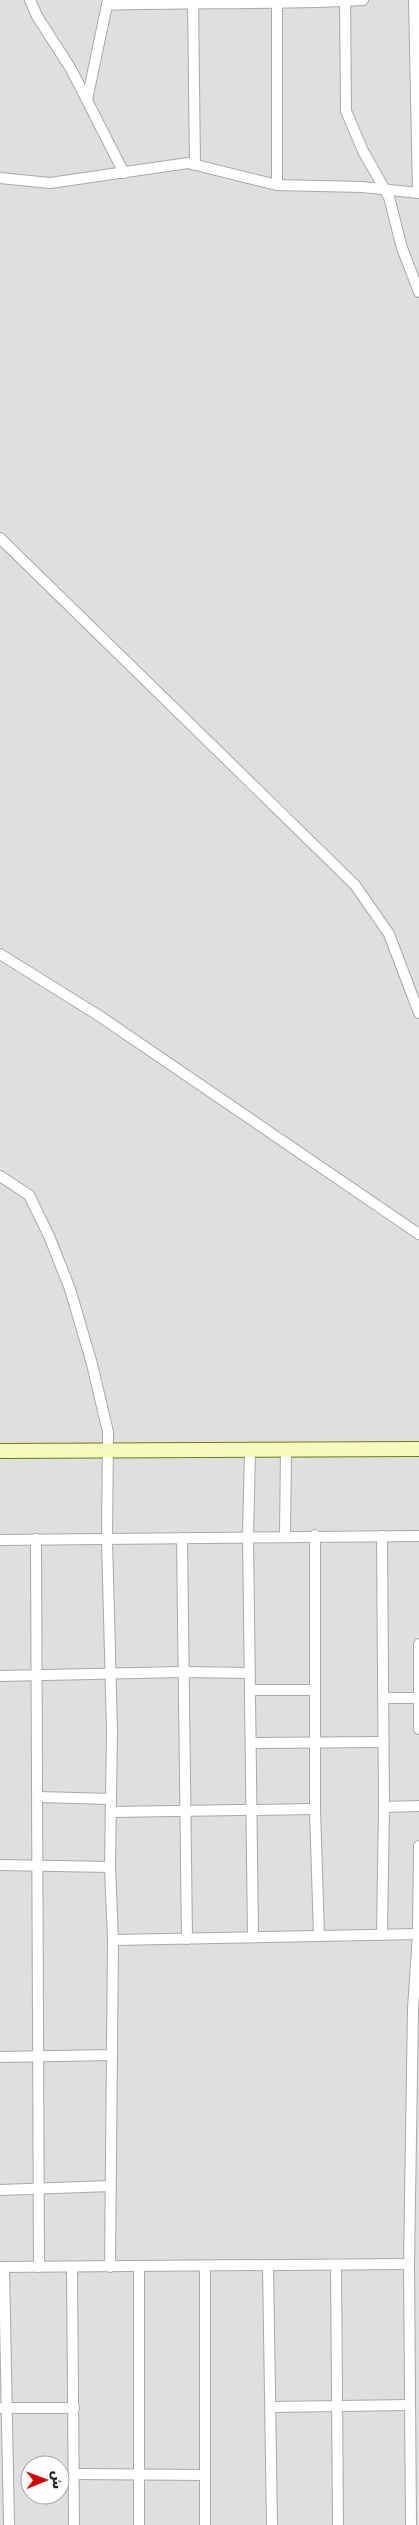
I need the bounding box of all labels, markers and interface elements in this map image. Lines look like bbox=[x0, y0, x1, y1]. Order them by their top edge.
north arrow bbox=[20, 2455, 70, 2505]
text: ش bbox=[50, 2470, 66, 2490]

